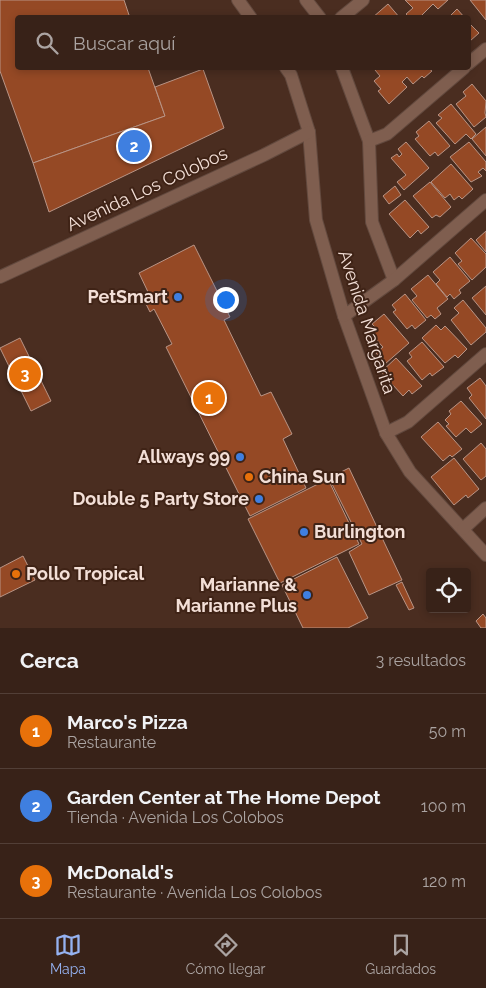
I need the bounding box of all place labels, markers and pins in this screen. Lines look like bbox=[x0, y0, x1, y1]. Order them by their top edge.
pin: 2 bbox=[118, 127, 150, 165]
place label: PetSmart bbox=[87, 286, 168, 307]
marker: PetSmart bbox=[172, 291, 184, 303]
pin: 3 bbox=[9, 355, 41, 393]
pin: 1 bbox=[193, 379, 225, 417]
place label: Allways 99 bbox=[138, 446, 230, 467]
marker: Allways 99 bbox=[234, 451, 246, 463]
place label: China Sun bbox=[259, 466, 345, 487]
marker: China Sun bbox=[243, 471, 255, 483]
place label: Double 5 Party Store bbox=[72, 488, 249, 509]
marker: Double 5 Party Store bbox=[253, 493, 265, 505]
place label: Burlington bbox=[314, 521, 405, 542]
marker: Burlington bbox=[298, 526, 310, 538]
place label: Pollo Tropical bbox=[26, 563, 145, 584]
marker: Pollo Tropical bbox=[10, 568, 22, 580]
place label: Marianne & Marianne Plus bbox=[176, 574, 297, 616]
marker: Marianne & Marianne Plus bbox=[301, 589, 313, 601]

